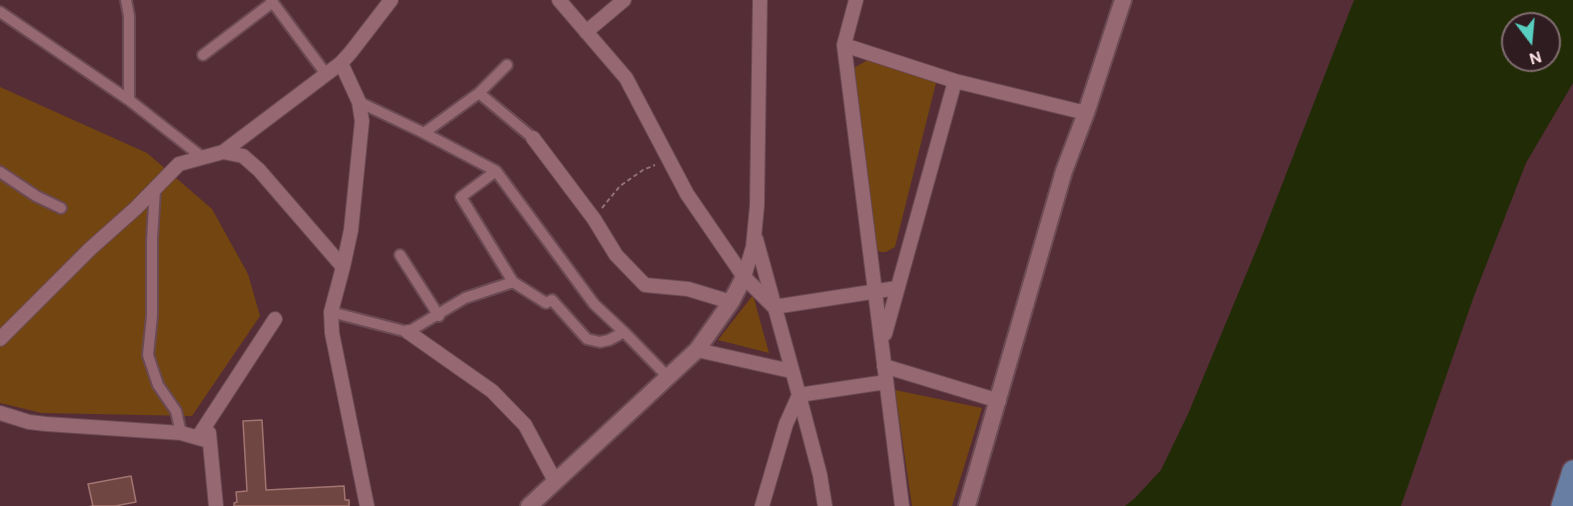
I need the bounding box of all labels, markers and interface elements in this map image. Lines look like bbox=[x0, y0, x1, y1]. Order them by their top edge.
north arrow bbox=[1501, 12, 1561, 72]
text: N bbox=[1527, 46, 1544, 70]

